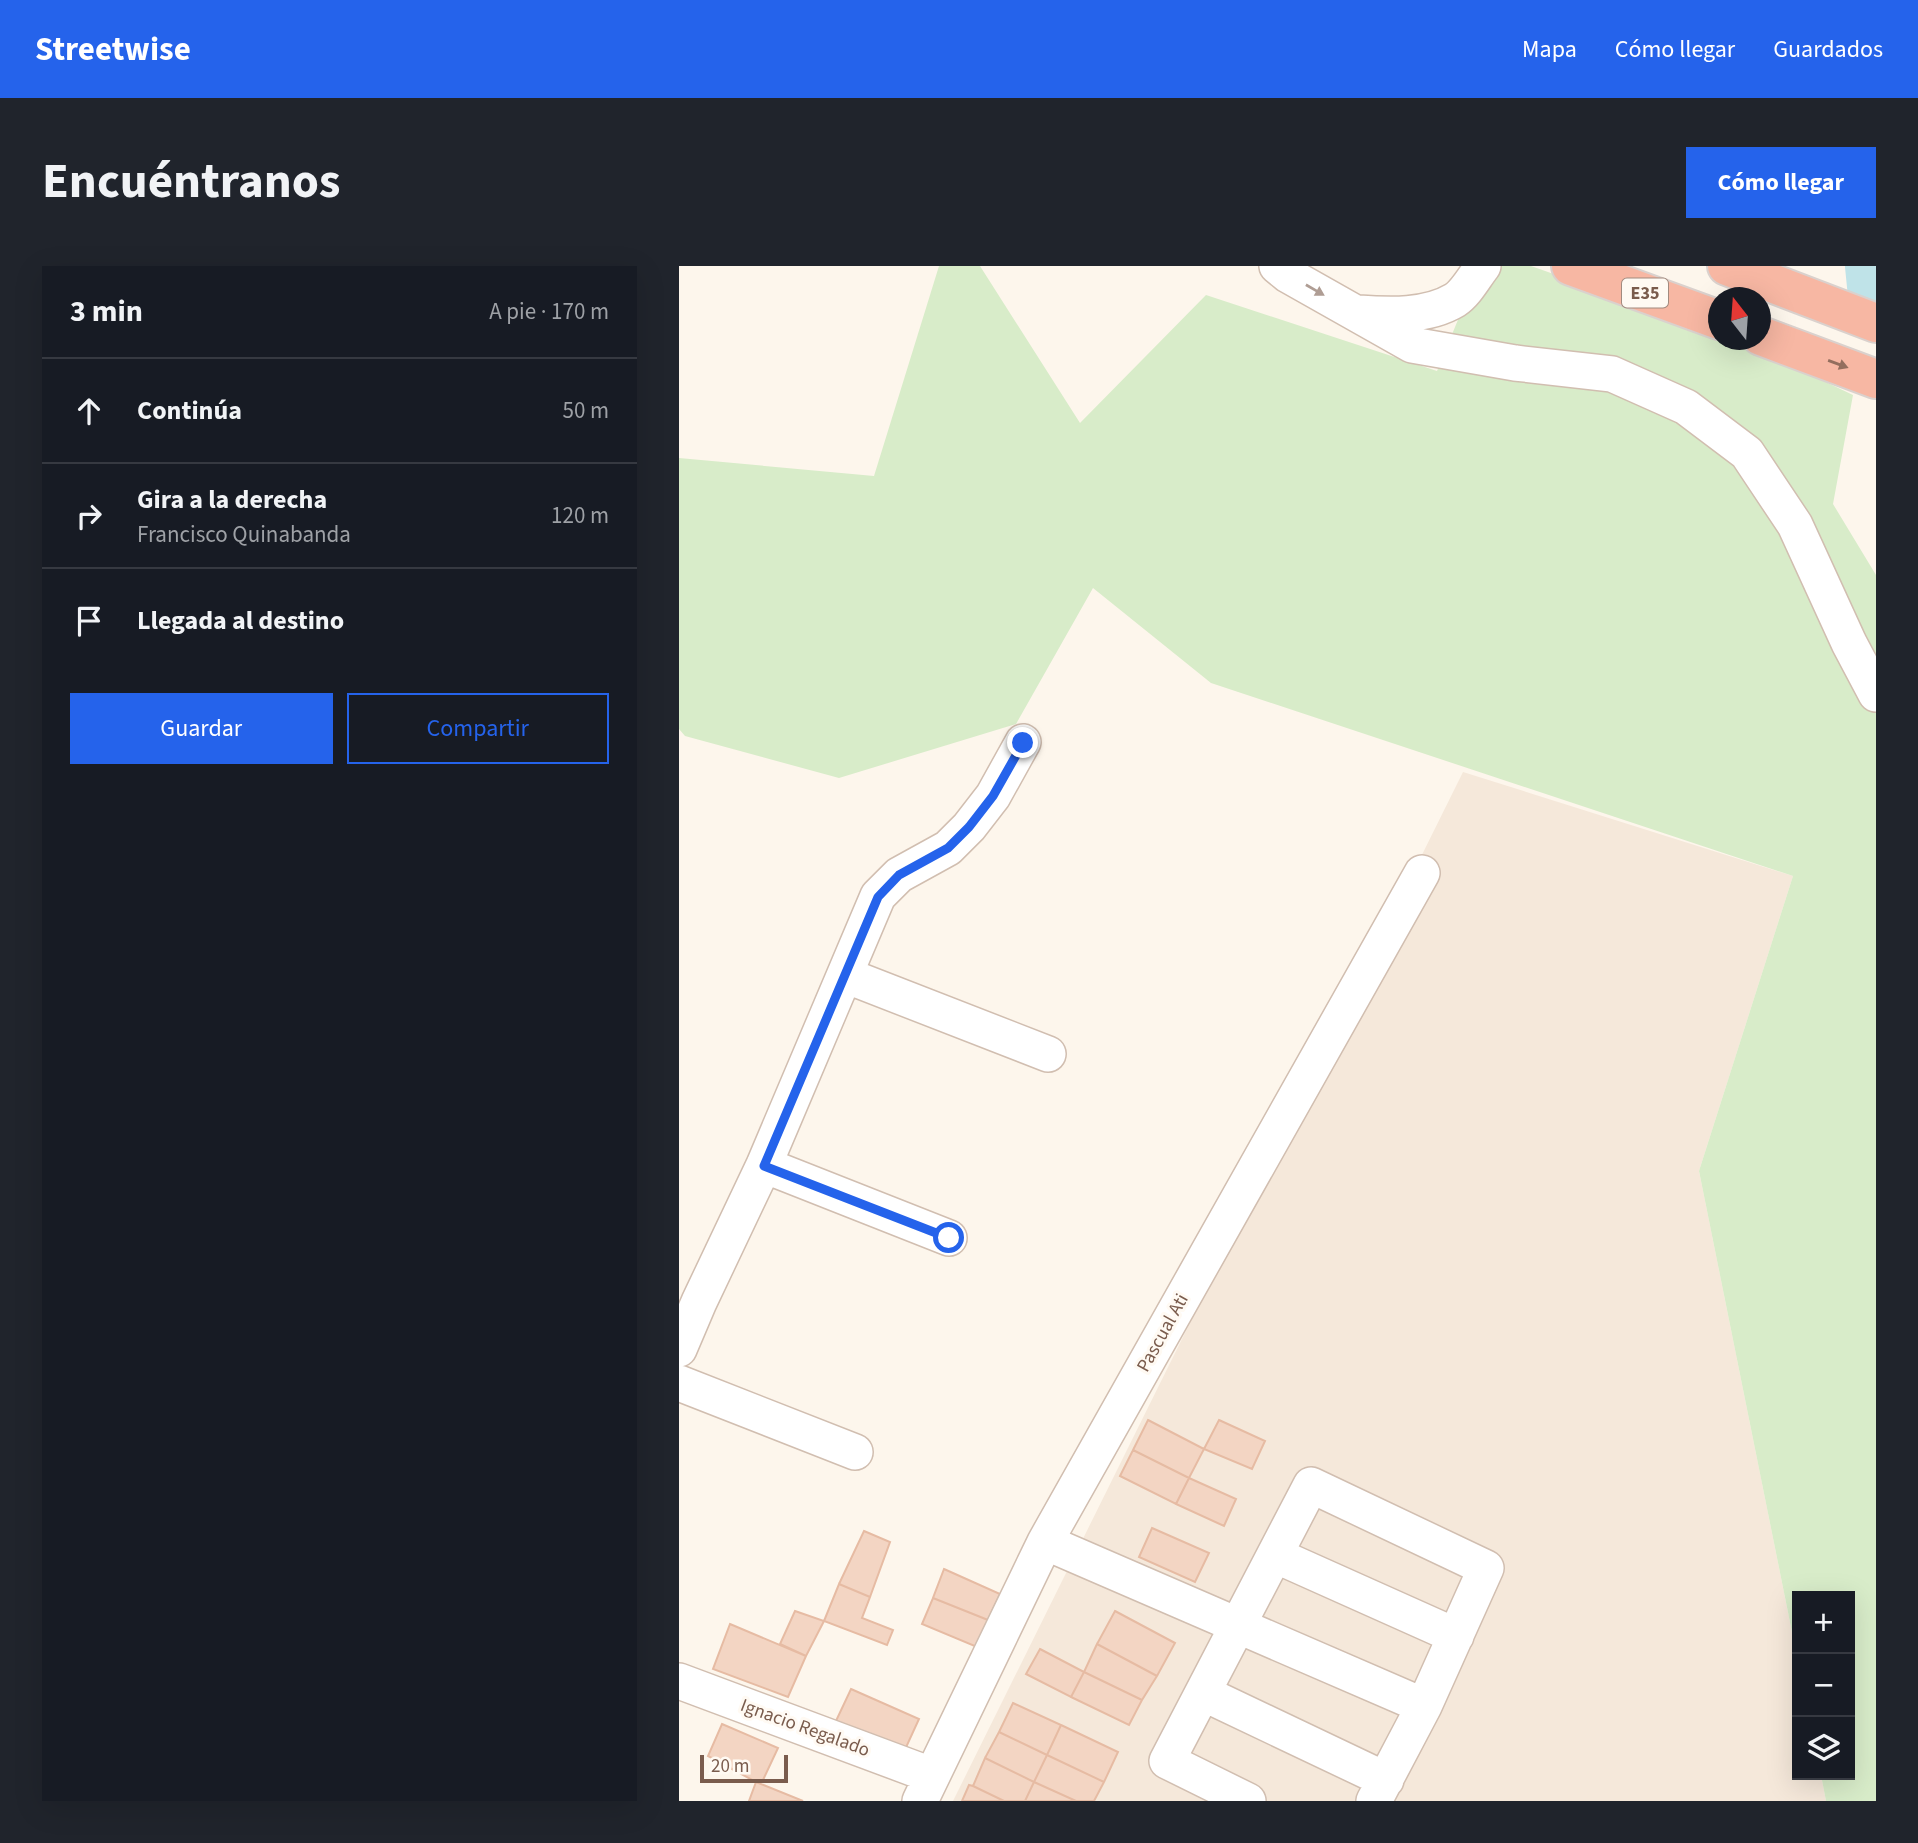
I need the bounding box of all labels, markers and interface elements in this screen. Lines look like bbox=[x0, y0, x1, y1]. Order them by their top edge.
text: Streetwise bbox=[35, 26, 191, 73]
text: Mapa bbox=[1522, 32, 1577, 67]
text: Cómo llegar bbox=[1615, 32, 1735, 67]
text: Guardados bbox=[1773, 32, 1883, 67]
text: Encuéntranos bbox=[42, 147, 340, 217]
button: Cómo llegar bbox=[1686, 147, 1876, 218]
road number: E35 bbox=[1622, 278, 1668, 308]
one-way arrow bbox=[1305, 284, 1325, 296]
north arrow bbox=[1708, 287, 1771, 350]
text: 3 min bbox=[70, 290, 143, 333]
text: A pie · 170 m bbox=[489, 295, 609, 328]
one-way arrow bbox=[1827, 359, 1848, 370]
icon: ahead bbox=[70, 392, 108, 430]
text: Continúa bbox=[137, 392, 242, 429]
text: 50 m bbox=[562, 394, 609, 427]
text: Gira a la derecha bbox=[137, 481, 327, 518]
icon: right bbox=[70, 497, 108, 535]
text: 120 m bbox=[551, 499, 609, 532]
text: Francisco Quinabanda bbox=[137, 518, 351, 551]
icon: arrive bbox=[70, 602, 108, 640]
text: Llegada al destino bbox=[137, 602, 344, 639]
button: Guardar bbox=[70, 693, 333, 764]
button: Compartir bbox=[347, 693, 609, 764]
route end bbox=[1007, 727, 1038, 758]
route start bbox=[933, 1222, 964, 1253]
street label: Pascual Ati bbox=[1130, 1289, 1196, 1377]
map controls bbox=[1792, 1591, 1855, 1780]
button: + bbox=[1792, 1591, 1855, 1654]
button: − bbox=[1792, 1654, 1855, 1717]
street label: Ignacio Regalado bbox=[737, 1692, 873, 1764]
button: layers bbox=[1792, 1717, 1855, 1780]
scale bar bbox=[700, 1752, 787, 1784]
text: 20 m bbox=[711, 1753, 749, 1780]

